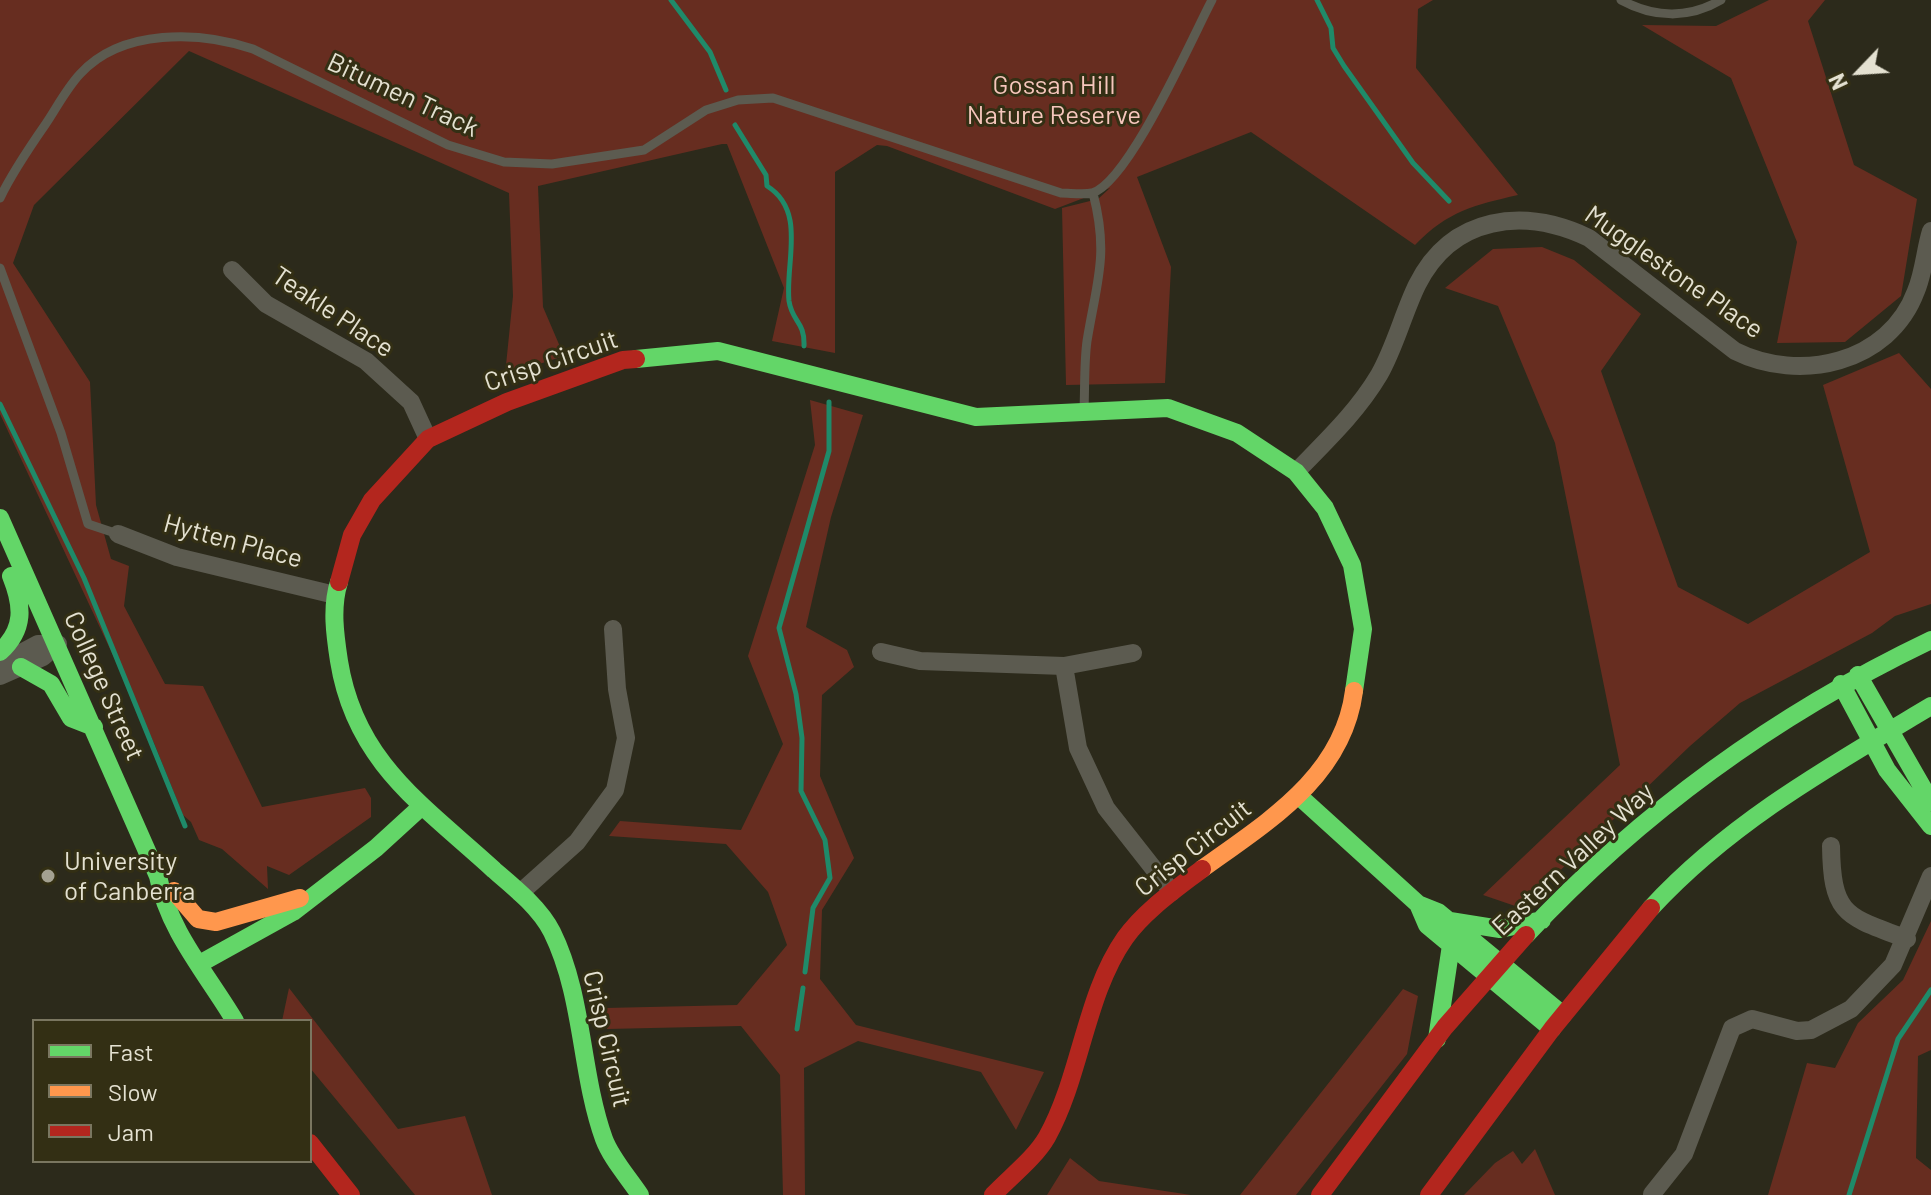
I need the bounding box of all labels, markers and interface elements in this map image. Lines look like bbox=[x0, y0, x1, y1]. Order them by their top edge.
north arrow bbox=[1819, 32, 1899, 112]
street label: Bitumen Track bbox=[322, 46, 484, 144]
park label: Gossan Hill Nature Reserve bbox=[967, 69, 1141, 130]
text: N bbox=[1822, 70, 1852, 94]
street label: Mugglestone Place bbox=[1579, 199, 1769, 345]
street label: Teakle Place bbox=[266, 260, 400, 364]
street label: Crisp Circuit bbox=[480, 324, 622, 398]
street label: Hytten Place bbox=[160, 507, 306, 575]
street label: College Street bbox=[57, 607, 151, 765]
street label: Eastern Valley Way bbox=[1486, 776, 1660, 942]
street label: Crisp Circuit bbox=[1129, 793, 1257, 903]
place label: University of Canberra bbox=[64, 845, 195, 906]
marker: University of Canberra bbox=[39, 867, 57, 885]
street label: Crisp Circuit bbox=[576, 968, 638, 1110]
legend bbox=[32, 1019, 312, 1163]
text: Fast bbox=[108, 1037, 153, 1066]
text: Slow bbox=[108, 1077, 157, 1106]
text: Jam bbox=[108, 1117, 154, 1146]

